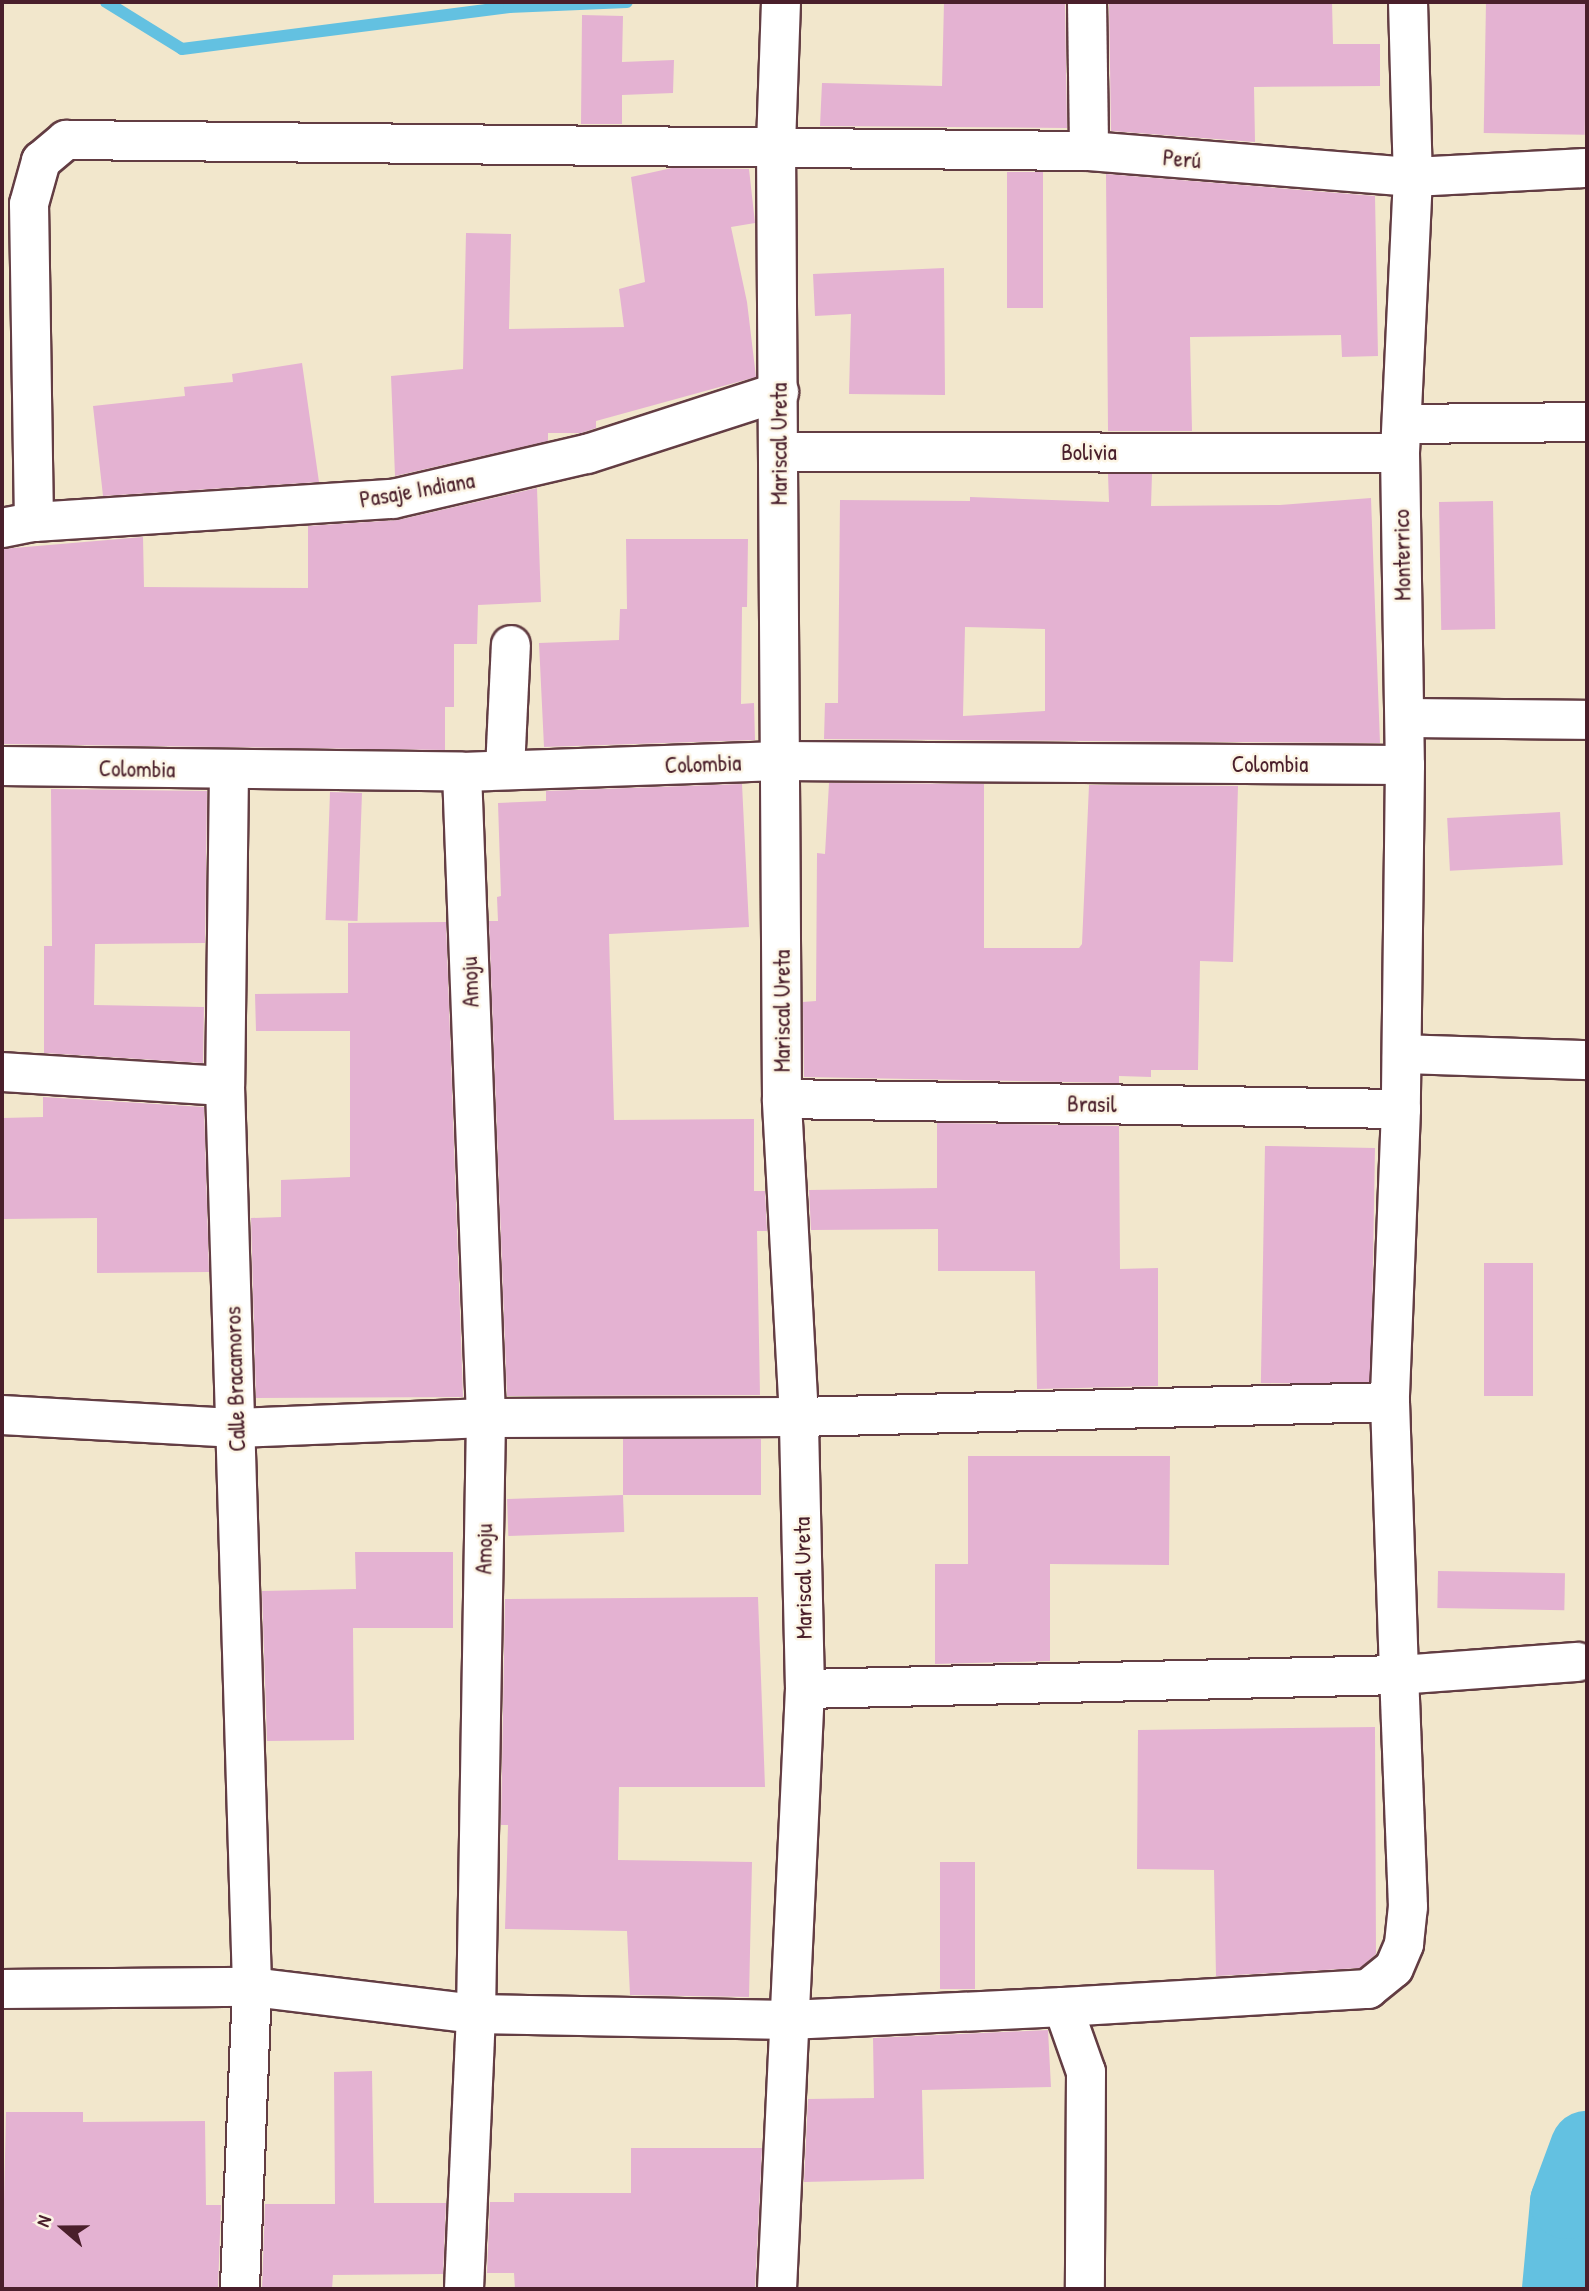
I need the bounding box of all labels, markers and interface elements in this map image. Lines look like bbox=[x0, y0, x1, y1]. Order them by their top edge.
street label: Perú bbox=[1162, 144, 1202, 174]
street label: Mariscal Ureta bbox=[765, 383, 793, 505]
street label: Bolivia bbox=[1061, 438, 1117, 466]
street label: Pasaje Indiana bbox=[357, 466, 477, 514]
street label: Monterrico bbox=[1387, 509, 1417, 601]
street label: Colombia bbox=[664, 749, 742, 779]
street label: Colombia bbox=[1232, 750, 1308, 778]
street label: Colombia bbox=[98, 755, 176, 783]
street label: Mariscal Ureta bbox=[768, 950, 796, 1072]
street label: Amoju bbox=[455, 956, 485, 1008]
street label: Brasil bbox=[1067, 1090, 1117, 1118]
street label: Calle Bracamoros bbox=[219, 1306, 251, 1452]
street label: Mariscal Ureta bbox=[788, 1517, 818, 1639]
street label: Amoju bbox=[470, 1523, 498, 1575]
north arrow bbox=[28, 2193, 98, 2263]
text: N bbox=[29, 2212, 57, 2230]

